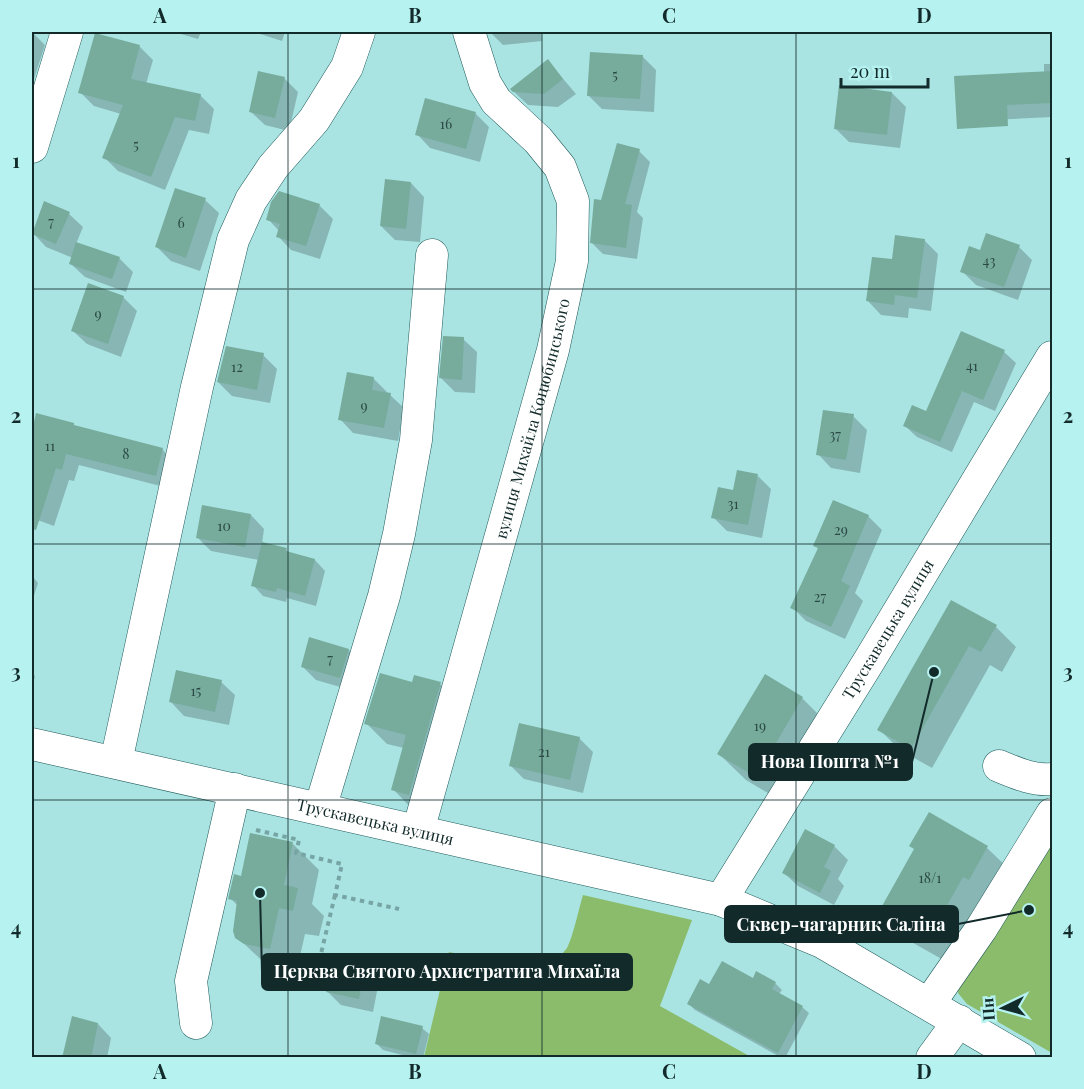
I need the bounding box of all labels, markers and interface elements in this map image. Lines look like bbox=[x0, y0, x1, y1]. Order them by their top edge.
text: A bbox=[152, 1, 167, 28]
text: B bbox=[408, 1, 422, 28]
text: C bbox=[662, 1, 676, 28]
text: D bbox=[916, 1, 932, 28]
scale bar bbox=[841, 51, 928, 89]
text: 20 m bbox=[850, 59, 890, 83]
house number: 5 bbox=[612, 65, 618, 84]
house number: 16 bbox=[440, 114, 452, 133]
house number: 5 bbox=[133, 135, 139, 154]
text: 1 bbox=[12, 146, 20, 173]
text: 1 bbox=[1064, 146, 1072, 173]
house number: 7 bbox=[48, 212, 54, 231]
house number: 6 bbox=[177, 213, 185, 232]
house number: 43 bbox=[983, 251, 995, 270]
street label: вулиця Михайла Коцюбинського bbox=[490, 296, 574, 541]
house number: 9 bbox=[94, 304, 102, 323]
house number: 41 bbox=[966, 356, 978, 375]
house number: 12 bbox=[231, 357, 243, 376]
house number: 9 bbox=[360, 396, 368, 415]
text: 2 bbox=[11, 401, 21, 428]
text: 2 bbox=[1063, 401, 1073, 428]
house number: 37 bbox=[829, 425, 841, 444]
house number: 11 bbox=[45, 436, 55, 455]
house number: 8 bbox=[122, 444, 130, 463]
house number: 31 bbox=[727, 494, 739, 513]
house number: 10 bbox=[217, 516, 231, 535]
house number: 29 bbox=[834, 520, 848, 539]
street label: Трускавецька вулиця bbox=[837, 555, 938, 703]
house number: 27 bbox=[814, 587, 827, 606]
house number: 7 bbox=[327, 649, 333, 668]
text: 3 bbox=[11, 657, 21, 684]
text: 3 bbox=[1063, 657, 1073, 684]
house number: 15 bbox=[191, 681, 202, 700]
house number: 19 bbox=[754, 716, 766, 735]
house number: 21 bbox=[538, 742, 550, 761]
callout: Нова Пошта №1 bbox=[749, 744, 912, 780]
text: Нова Пошта №1 bbox=[761, 749, 899, 773]
street label: Трускавецька вулиця bbox=[295, 793, 456, 849]
house number: 18/1 bbox=[919, 868, 941, 887]
callout: Сквер-чагарник Саліна bbox=[725, 906, 958, 942]
text: Сквер-чагарник Саліна bbox=[737, 912, 946, 936]
text: 4 bbox=[11, 913, 21, 940]
text: 4 bbox=[1063, 913, 1073, 940]
callout: Церква Святого Архистратига Михаїла bbox=[262, 954, 632, 990]
text: Церква Святого Архистратига Михаїла bbox=[274, 959, 621, 983]
north arrow bbox=[973, 978, 1033, 1038]
text: Пн bbox=[976, 997, 999, 1022]
text: A bbox=[152, 1057, 167, 1084]
text: B bbox=[408, 1057, 422, 1084]
text: C bbox=[662, 1057, 676, 1084]
text: D bbox=[916, 1057, 932, 1084]

